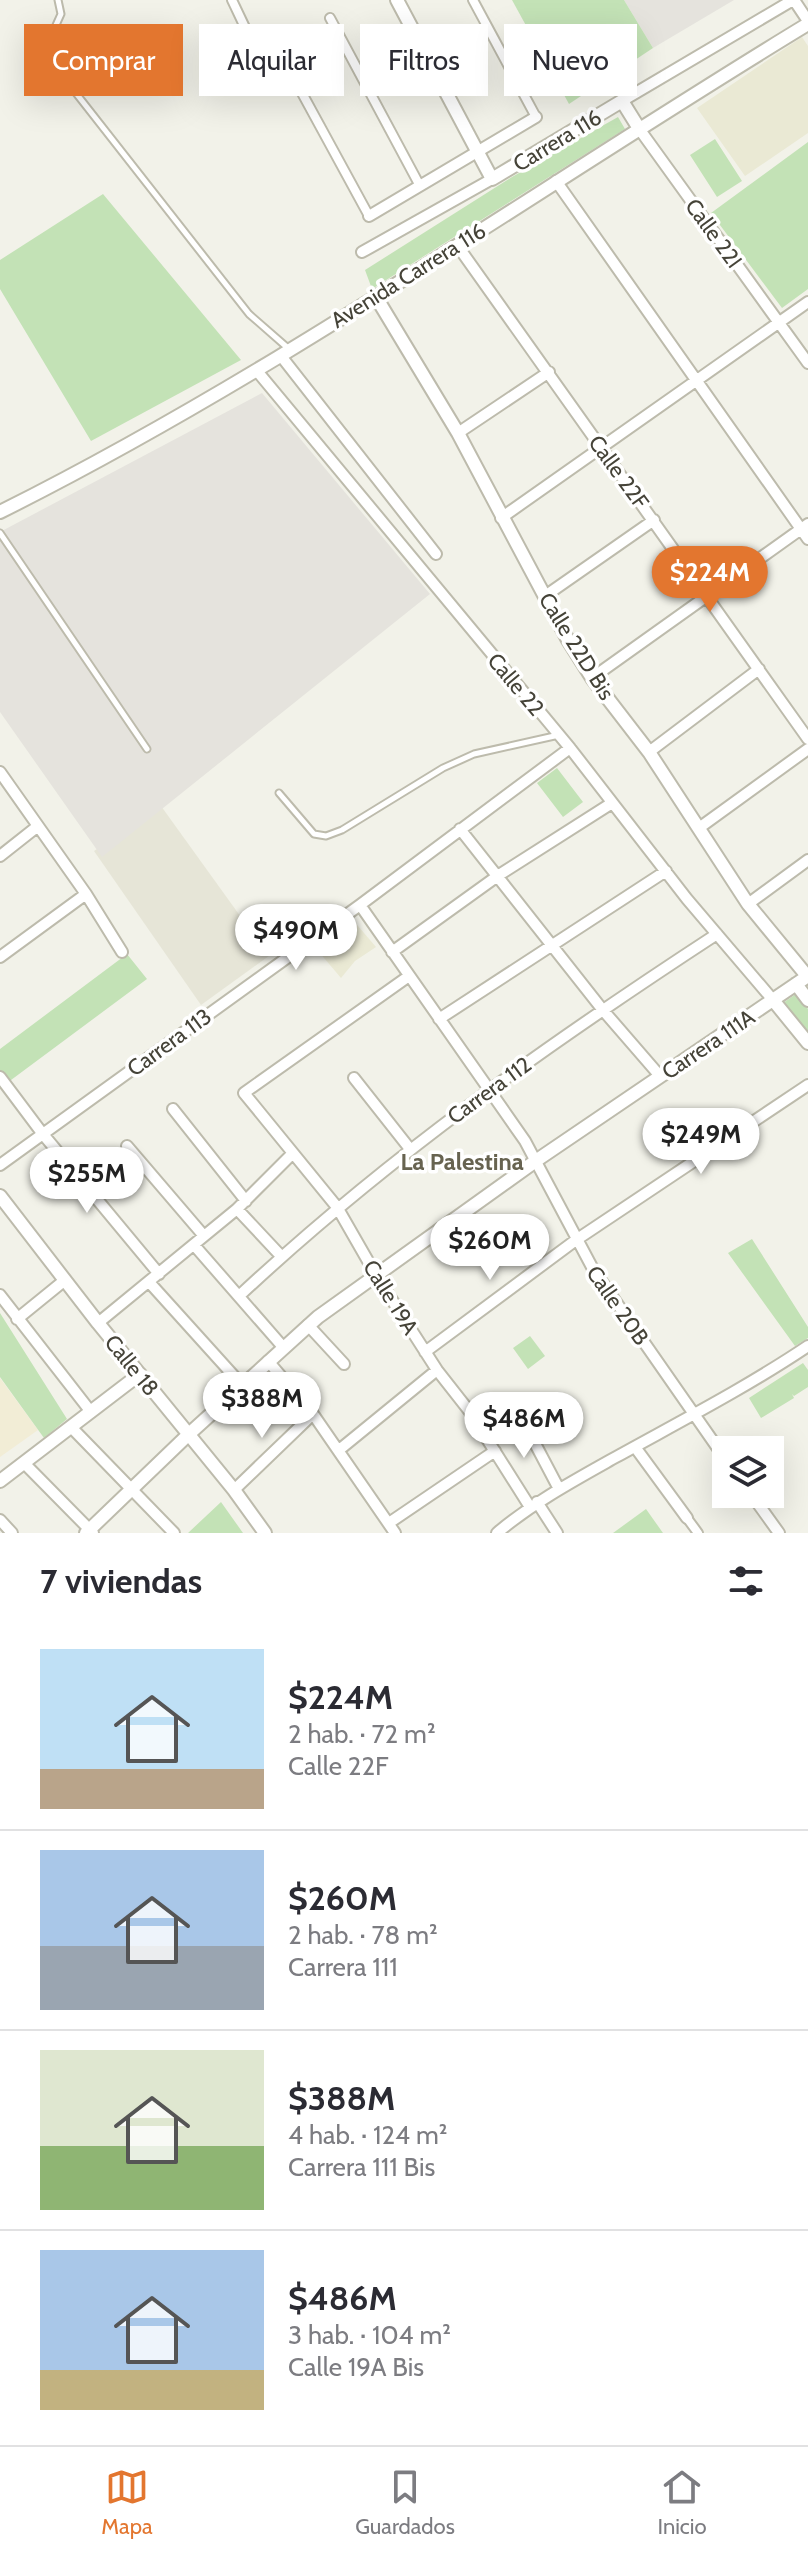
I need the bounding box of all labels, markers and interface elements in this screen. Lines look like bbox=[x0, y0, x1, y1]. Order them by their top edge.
chip: Comprar bbox=[24, 24, 183, 96]
chip: Alquilar bbox=[199, 24, 344, 96]
chip: Filtros bbox=[360, 24, 488, 96]
chip: Nuevo bbox=[504, 24, 637, 96]
street label: Carrera 116 bbox=[508, 104, 606, 177]
street label: Calle 22I bbox=[679, 193, 748, 273]
street label: Avenida Carrera 116 bbox=[326, 217, 491, 334]
street label: Calle 22F bbox=[583, 430, 655, 515]
pin: $224M bbox=[654, 546, 766, 614]
text: $224M bbox=[670, 556, 750, 588]
street label: Calle 22D Bis bbox=[533, 588, 620, 705]
street label: Calle 22 bbox=[482, 647, 550, 721]
pin: $490M bbox=[240, 904, 352, 972]
text: $490M bbox=[253, 914, 339, 946]
street label: Carrera 113 bbox=[122, 1003, 217, 1082]
street label: Carrera 111A bbox=[657, 1003, 760, 1085]
street label: Carrera 112 bbox=[442, 1051, 537, 1130]
pin: $249M bbox=[645, 1108, 757, 1176]
text: $249M bbox=[661, 1118, 742, 1150]
pin: $255M bbox=[31, 1147, 143, 1215]
district label: La Palestina bbox=[400, 1147, 524, 1176]
text: $255M bbox=[48, 1157, 126, 1189]
pin: $260M bbox=[434, 1214, 546, 1282]
text: $260M bbox=[448, 1224, 532, 1256]
street label: Calle 19A bbox=[357, 1255, 424, 1340]
street label: Calle 20B bbox=[581, 1260, 655, 1350]
street label: Calle 18 bbox=[99, 1329, 164, 1401]
pin: $388M bbox=[206, 1372, 318, 1440]
text: $388M bbox=[221, 1382, 303, 1414]
pin: $486M bbox=[468, 1392, 580, 1460]
text: $486M bbox=[482, 1402, 566, 1434]
map controls bbox=[712, 1436, 784, 1508]
button: layers bbox=[712, 1436, 784, 1508]
icon: filters bbox=[724, 1559, 768, 1603]
text: 7 viviendas bbox=[40, 1560, 202, 1602]
text: $224M bbox=[288, 1676, 393, 1718]
icon: home bbox=[104, 1681, 200, 1777]
text: 2 hab. · 72 m² bbox=[288, 1718, 436, 1750]
text: Calle 22F bbox=[288, 1750, 389, 1782]
text: $260M bbox=[288, 1877, 397, 1919]
icon: home bbox=[104, 1882, 200, 1978]
text: 2 hab. · 78 m² bbox=[288, 1919, 438, 1951]
text: Carrera 111 bbox=[288, 1951, 398, 1983]
text: $388M bbox=[288, 2077, 395, 2119]
icon: home bbox=[104, 2082, 200, 2178]
text: 4 hab. · 124 m² bbox=[288, 2119, 447, 2151]
text: Carrera 111 Bis bbox=[288, 2151, 435, 2183]
text: $486M bbox=[288, 2277, 397, 2319]
icon: home bbox=[104, 2282, 200, 2378]
text: 3 hab. · 104 m² bbox=[288, 2319, 451, 2351]
text: Calle 19A Bis bbox=[288, 2351, 424, 2383]
tab: Mapa bbox=[101, 2465, 152, 2540]
tab: Guardados bbox=[355, 2465, 455, 2540]
tab: Inicio bbox=[657, 2465, 707, 2540]

